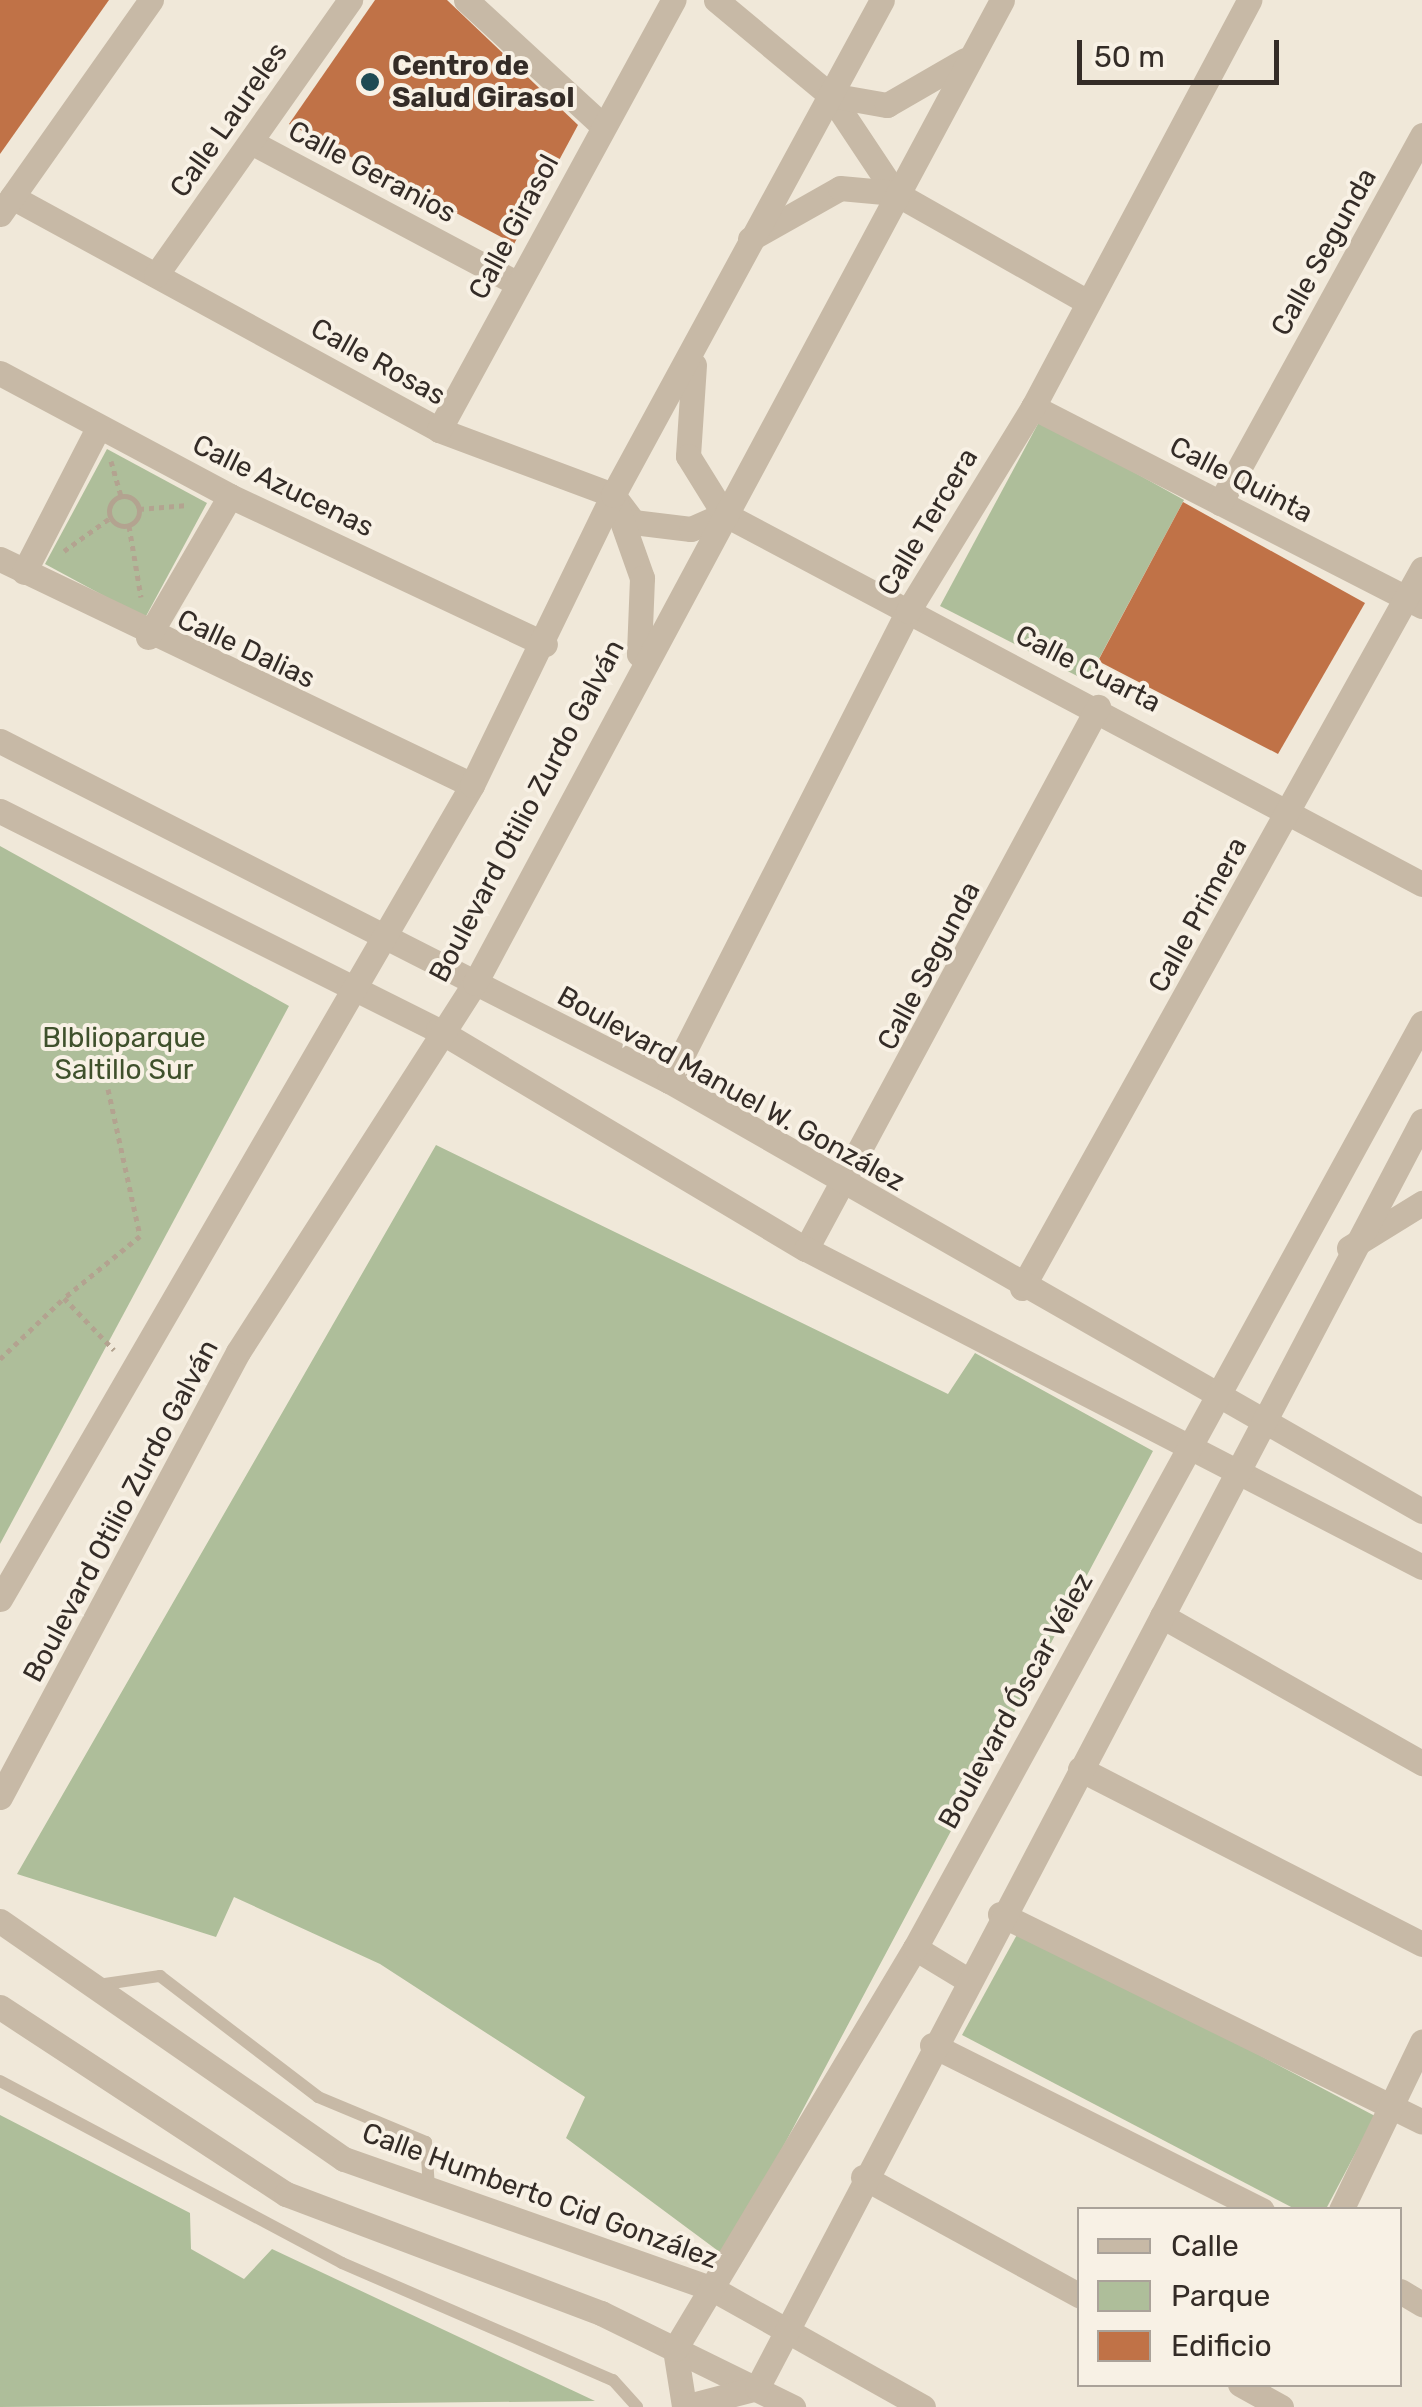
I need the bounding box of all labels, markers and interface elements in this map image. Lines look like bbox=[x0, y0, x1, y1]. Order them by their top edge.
scale bar bbox=[1082, 20, 1284, 82]
street label: Calle Laureles bbox=[163, 36, 295, 204]
text: 50 m bbox=[1094, 39, 1165, 75]
place label: Centro de Salud Girasol bbox=[392, 49, 574, 115]
marker: Centro de Salud Girasol bbox=[357, 69, 383, 95]
street label: Calle Geranios bbox=[282, 114, 462, 230]
street label: Calle Girasol bbox=[462, 149, 566, 305]
street label: Calle Segunda bbox=[1264, 163, 1384, 341]
street label: Calle Rosas bbox=[305, 311, 451, 413]
street label: Calle Azucenas bbox=[187, 428, 379, 544]
street label: Calle Quinta bbox=[1164, 430, 1318, 530]
street label: Calle Tercera bbox=[871, 442, 985, 602]
street label: Calle Dalias bbox=[172, 602, 320, 696]
street label: Calle Cuarta bbox=[1010, 618, 1166, 720]
street label: Boulevard Otilio Zurdo Galván bbox=[422, 634, 632, 988]
street label: Calle Primera bbox=[1142, 832, 1254, 998]
street label: Calle Segunda bbox=[871, 876, 987, 1056]
street label: Boulevard Manuel W. González bbox=[551, 979, 911, 1199]
park label: Blblioparque Saltillo Sur bbox=[42, 1021, 206, 1087]
street label: Boulevard Otilio Zurdo Galván bbox=[16, 1334, 226, 1688]
street label: Boulevard Óscar Vélez bbox=[931, 1567, 1101, 1835]
street label: Calle Humberto Cid González bbox=[357, 2116, 723, 2276]
legend bbox=[1077, 2207, 1402, 2387]
text: Calle bbox=[1171, 2228, 1239, 2264]
text: Parque bbox=[1171, 2278, 1270, 2314]
text: Edificio bbox=[1171, 2328, 1272, 2364]

